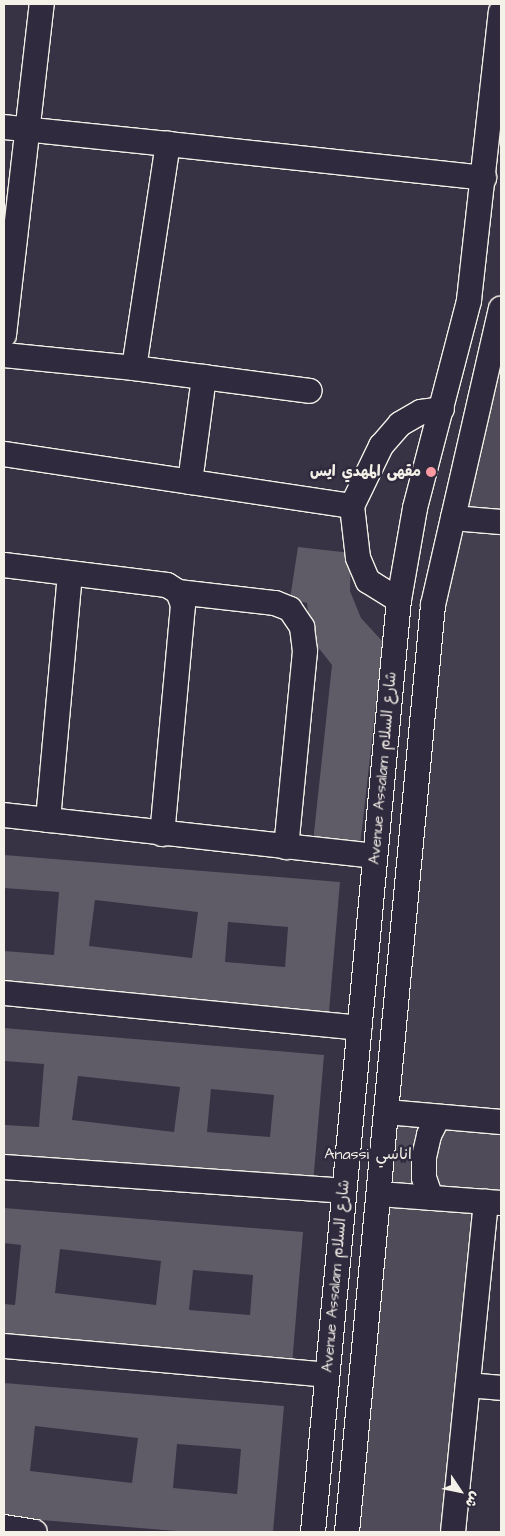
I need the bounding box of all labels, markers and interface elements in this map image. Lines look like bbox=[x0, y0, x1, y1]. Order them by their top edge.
place label: مقهى المهدي ايس bbox=[310, 463, 421, 481]
marker: مقهى المهدي ايس bbox=[425, 466, 437, 478]
street label: Avenue Assalam شارع السلام bbox=[366, 671, 400, 865]
district label: Anassi اناسي bbox=[324, 1144, 412, 1164]
street label: Avenue Assalam شارع السلام bbox=[319, 1179, 353, 1373]
north arrow bbox=[435, 1466, 485, 1516]
text: ش bbox=[460, 1487, 485, 1511]

